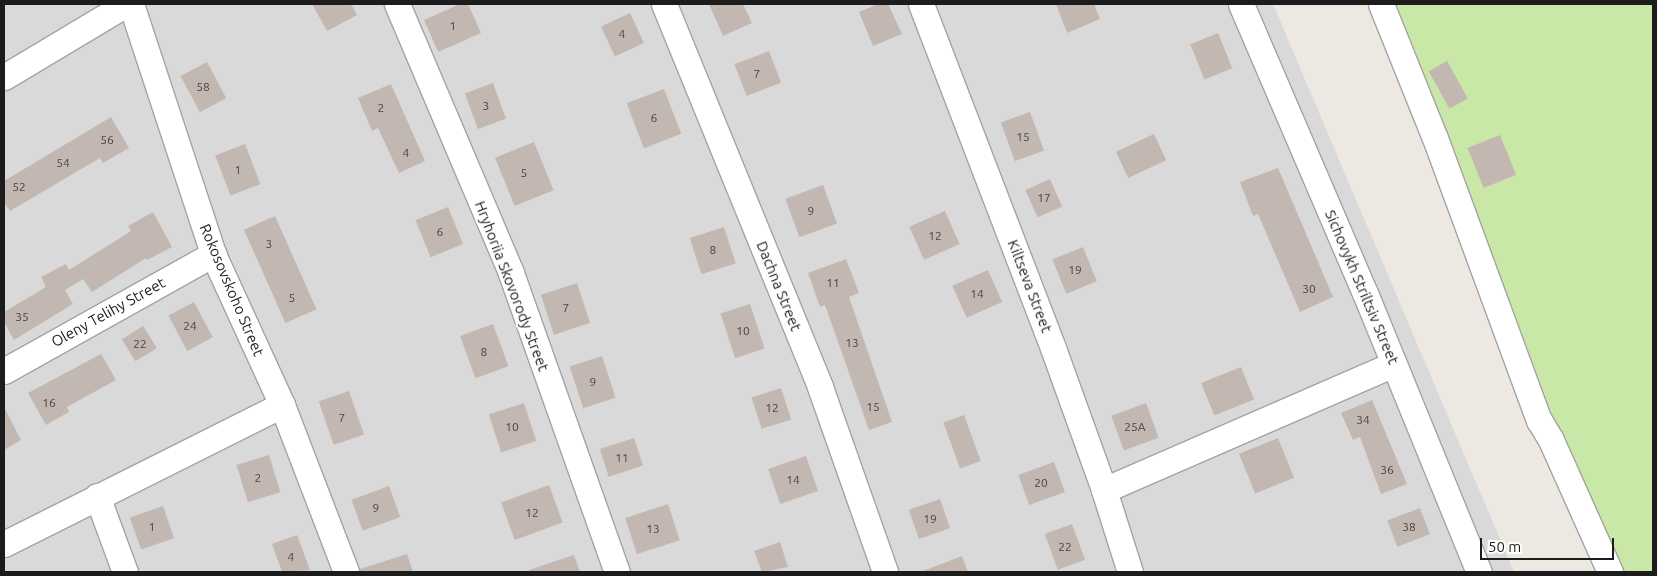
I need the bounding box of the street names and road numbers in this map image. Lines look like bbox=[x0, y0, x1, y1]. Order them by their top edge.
street label: Hryhoriia Skovorody Street bbox=[471, 198, 553, 374]
street label: Sichovykh Striltsiv Street bbox=[1321, 207, 1403, 367]
street label: Rokosovskoho Street bbox=[196, 221, 268, 359]
street label: Kiltseva Street bbox=[1004, 237, 1056, 335]
street label: Dachna Street bbox=[753, 238, 805, 334]
street label: Oleny Telihy Street bbox=[48, 273, 168, 351]

